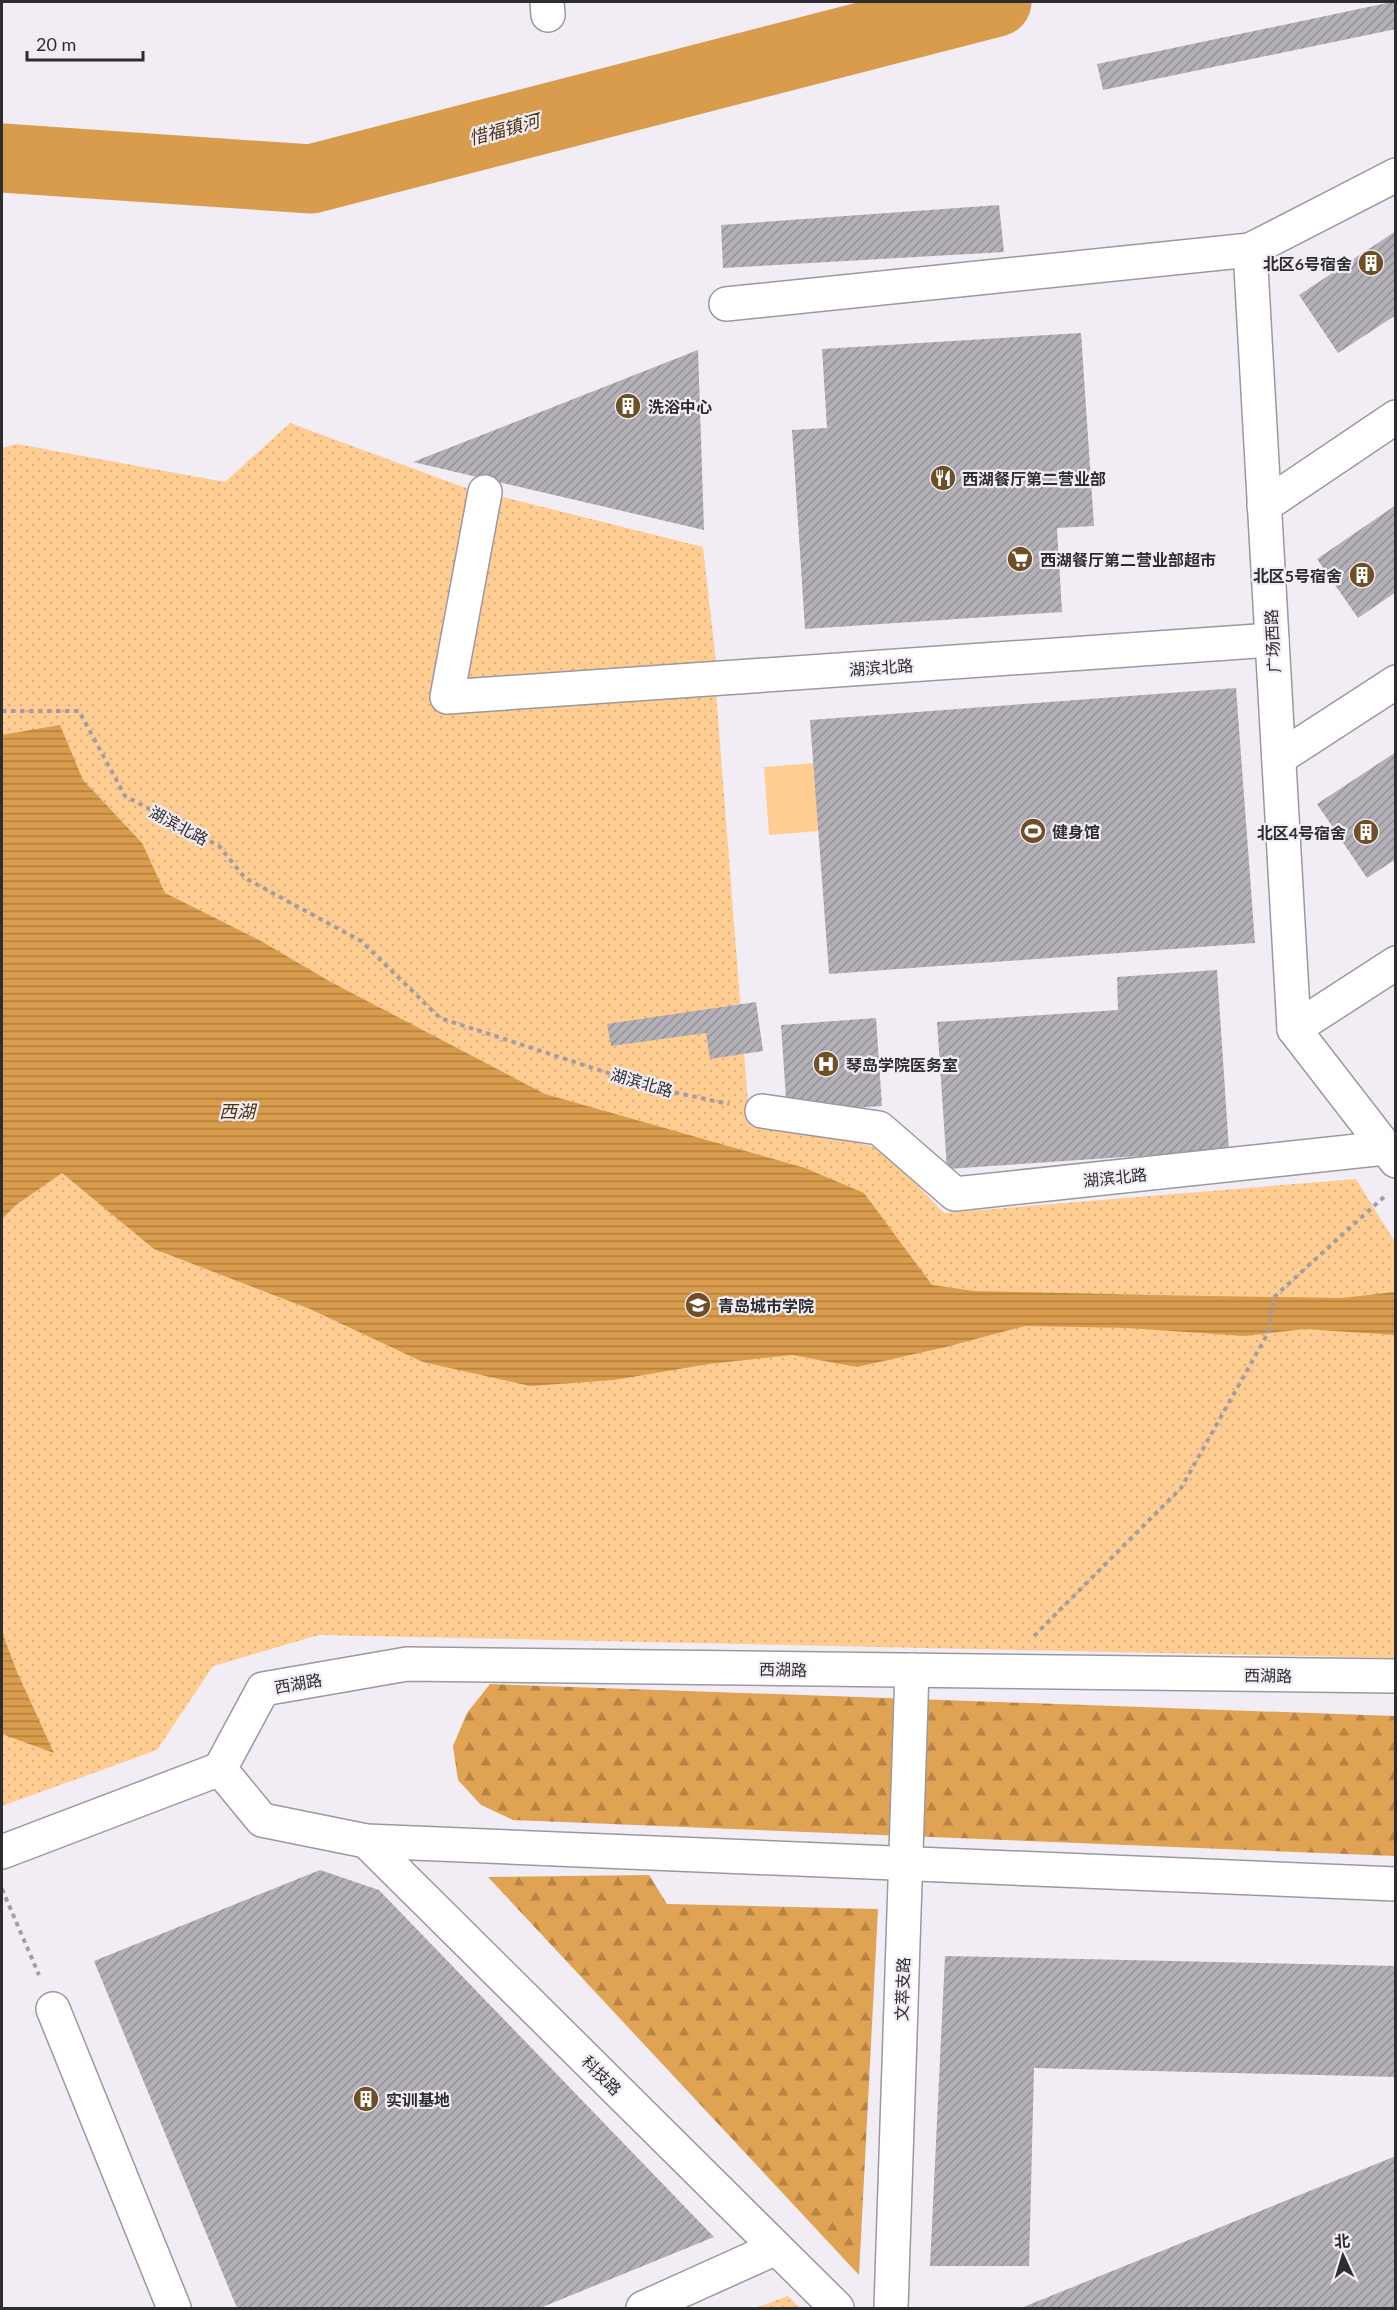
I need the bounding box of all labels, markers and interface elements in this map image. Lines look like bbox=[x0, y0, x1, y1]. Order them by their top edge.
scale bar bbox=[27, 24, 142, 62]
text: 20 m bbox=[36, 33, 76, 55]
water label: 惜福镇河 bbox=[466, 108, 545, 149]
building icon: 北区6号宿舍 bbox=[1356, 248, 1386, 278]
place label: 北区6号宿舍 bbox=[1263, 254, 1352, 273]
building icon: 洗浴中心 bbox=[613, 391, 643, 421]
place label: 洗浴中心 bbox=[648, 397, 712, 416]
restaurant icon: 西湖餐厅第二营业部 bbox=[928, 463, 958, 493]
place label: 西湖餐厅第二营业部 bbox=[962, 469, 1106, 488]
supermarket icon: 西湖餐厅第二营业部超市 bbox=[1005, 544, 1035, 574]
place label: 西湖餐厅第二营业部超市 bbox=[1040, 550, 1216, 569]
building icon: 北区5号宿舍 bbox=[1347, 560, 1377, 590]
place label: 北区5号宿舍 bbox=[1253, 566, 1342, 585]
street label: 广场西路 bbox=[1261, 609, 1283, 673]
street label: 湖滨北路 bbox=[848, 655, 914, 679]
street label: 湖滨北路 bbox=[146, 802, 212, 848]
sports icon: 健身馆 bbox=[1018, 816, 1048, 846]
building icon: 北区4号宿舍 bbox=[1351, 817, 1381, 847]
place label: 健身馆 bbox=[1052, 822, 1100, 841]
place label: 北区4号宿舍 bbox=[1257, 823, 1346, 842]
hospital icon: 琴岛学院医务室 bbox=[811, 1049, 841, 1079]
place label: 琴岛学院医务室 bbox=[846, 1055, 958, 1074]
street label: 湖滨北路 bbox=[609, 1064, 675, 1100]
water label: 西湖 bbox=[219, 1100, 258, 1122]
street label: 湖滨北路 bbox=[1082, 1164, 1148, 1190]
school or university icon: 青岛城市学院 bbox=[683, 1290, 713, 1320]
place label: 青岛城市学院 bbox=[718, 1296, 814, 1315]
street label: 西湖路 bbox=[759, 1659, 807, 1679]
street label: 西湖路 bbox=[1244, 1665, 1292, 1685]
street label: 西湖路 bbox=[273, 1669, 323, 1697]
street label: 文萃支路 bbox=[891, 1957, 913, 2021]
street label: 科技路 bbox=[578, 2051, 626, 2099]
building icon: 实训基地 bbox=[351, 2084, 381, 2114]
place label: 实训基地 bbox=[386, 2090, 450, 2109]
north arrow bbox=[1313, 2226, 1373, 2286]
text: 北 bbox=[1333, 2231, 1351, 2251]

